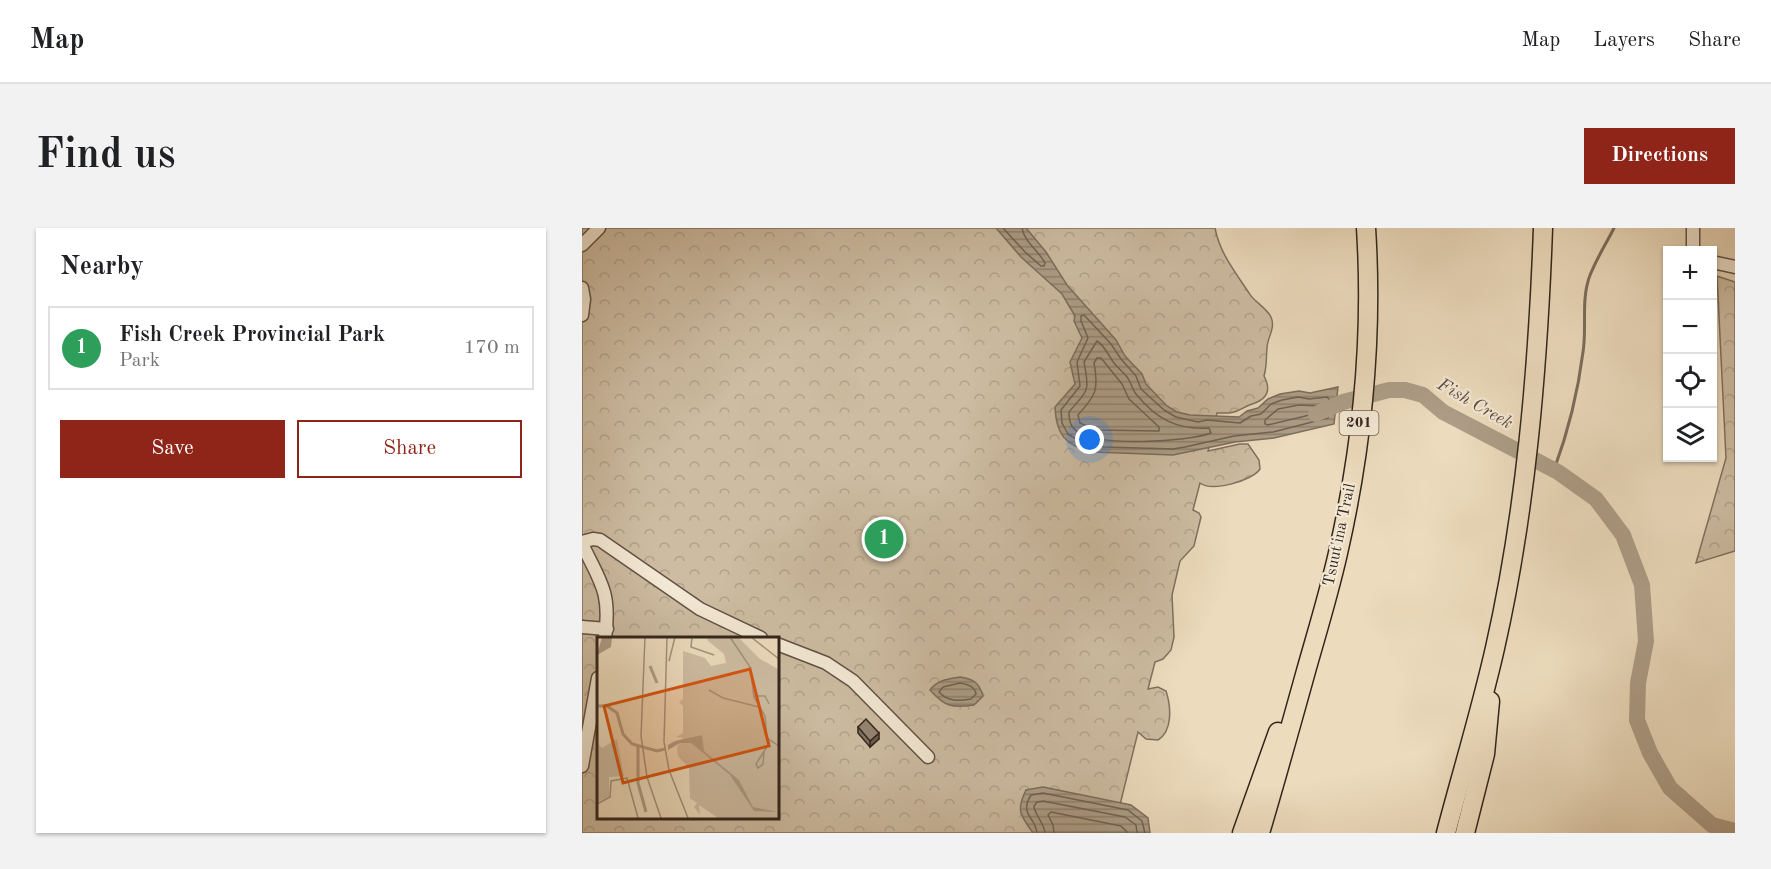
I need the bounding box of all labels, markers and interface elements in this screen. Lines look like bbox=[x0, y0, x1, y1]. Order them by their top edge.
text: Map bbox=[30, 27, 84, 55]
text: Map bbox=[1521, 30, 1560, 51]
text: Layers bbox=[1593, 30, 1655, 51]
text: Share bbox=[1688, 30, 1741, 51]
button: Directions bbox=[1584, 128, 1735, 184]
text: Find us bbox=[36, 135, 175, 177]
map controls bbox=[1663, 246, 1717, 462]
button: + bbox=[1663, 246, 1717, 300]
text: Nearby bbox=[60, 254, 144, 280]
button: − bbox=[1663, 300, 1717, 354]
text: Fish Creek Provincial Park bbox=[119, 324, 385, 346]
text: 1 bbox=[76, 338, 87, 358]
text: 170 m bbox=[464, 338, 520, 358]
text: Park bbox=[119, 351, 160, 371]
button: locate bbox=[1663, 354, 1717, 408]
water label: Fish Creek bbox=[1433, 375, 1516, 433]
button: layers bbox=[1663, 408, 1717, 462]
road number: 201 bbox=[1340, 411, 1378, 435]
button: Save bbox=[60, 420, 285, 478]
button: Share bbox=[297, 420, 522, 478]
your location bbox=[1075, 425, 1104, 454]
street label: Tsuut'ina Trail bbox=[1321, 482, 1359, 588]
pin: 1 bbox=[864, 516, 904, 562]
inset map bbox=[597, 637, 778, 818]

